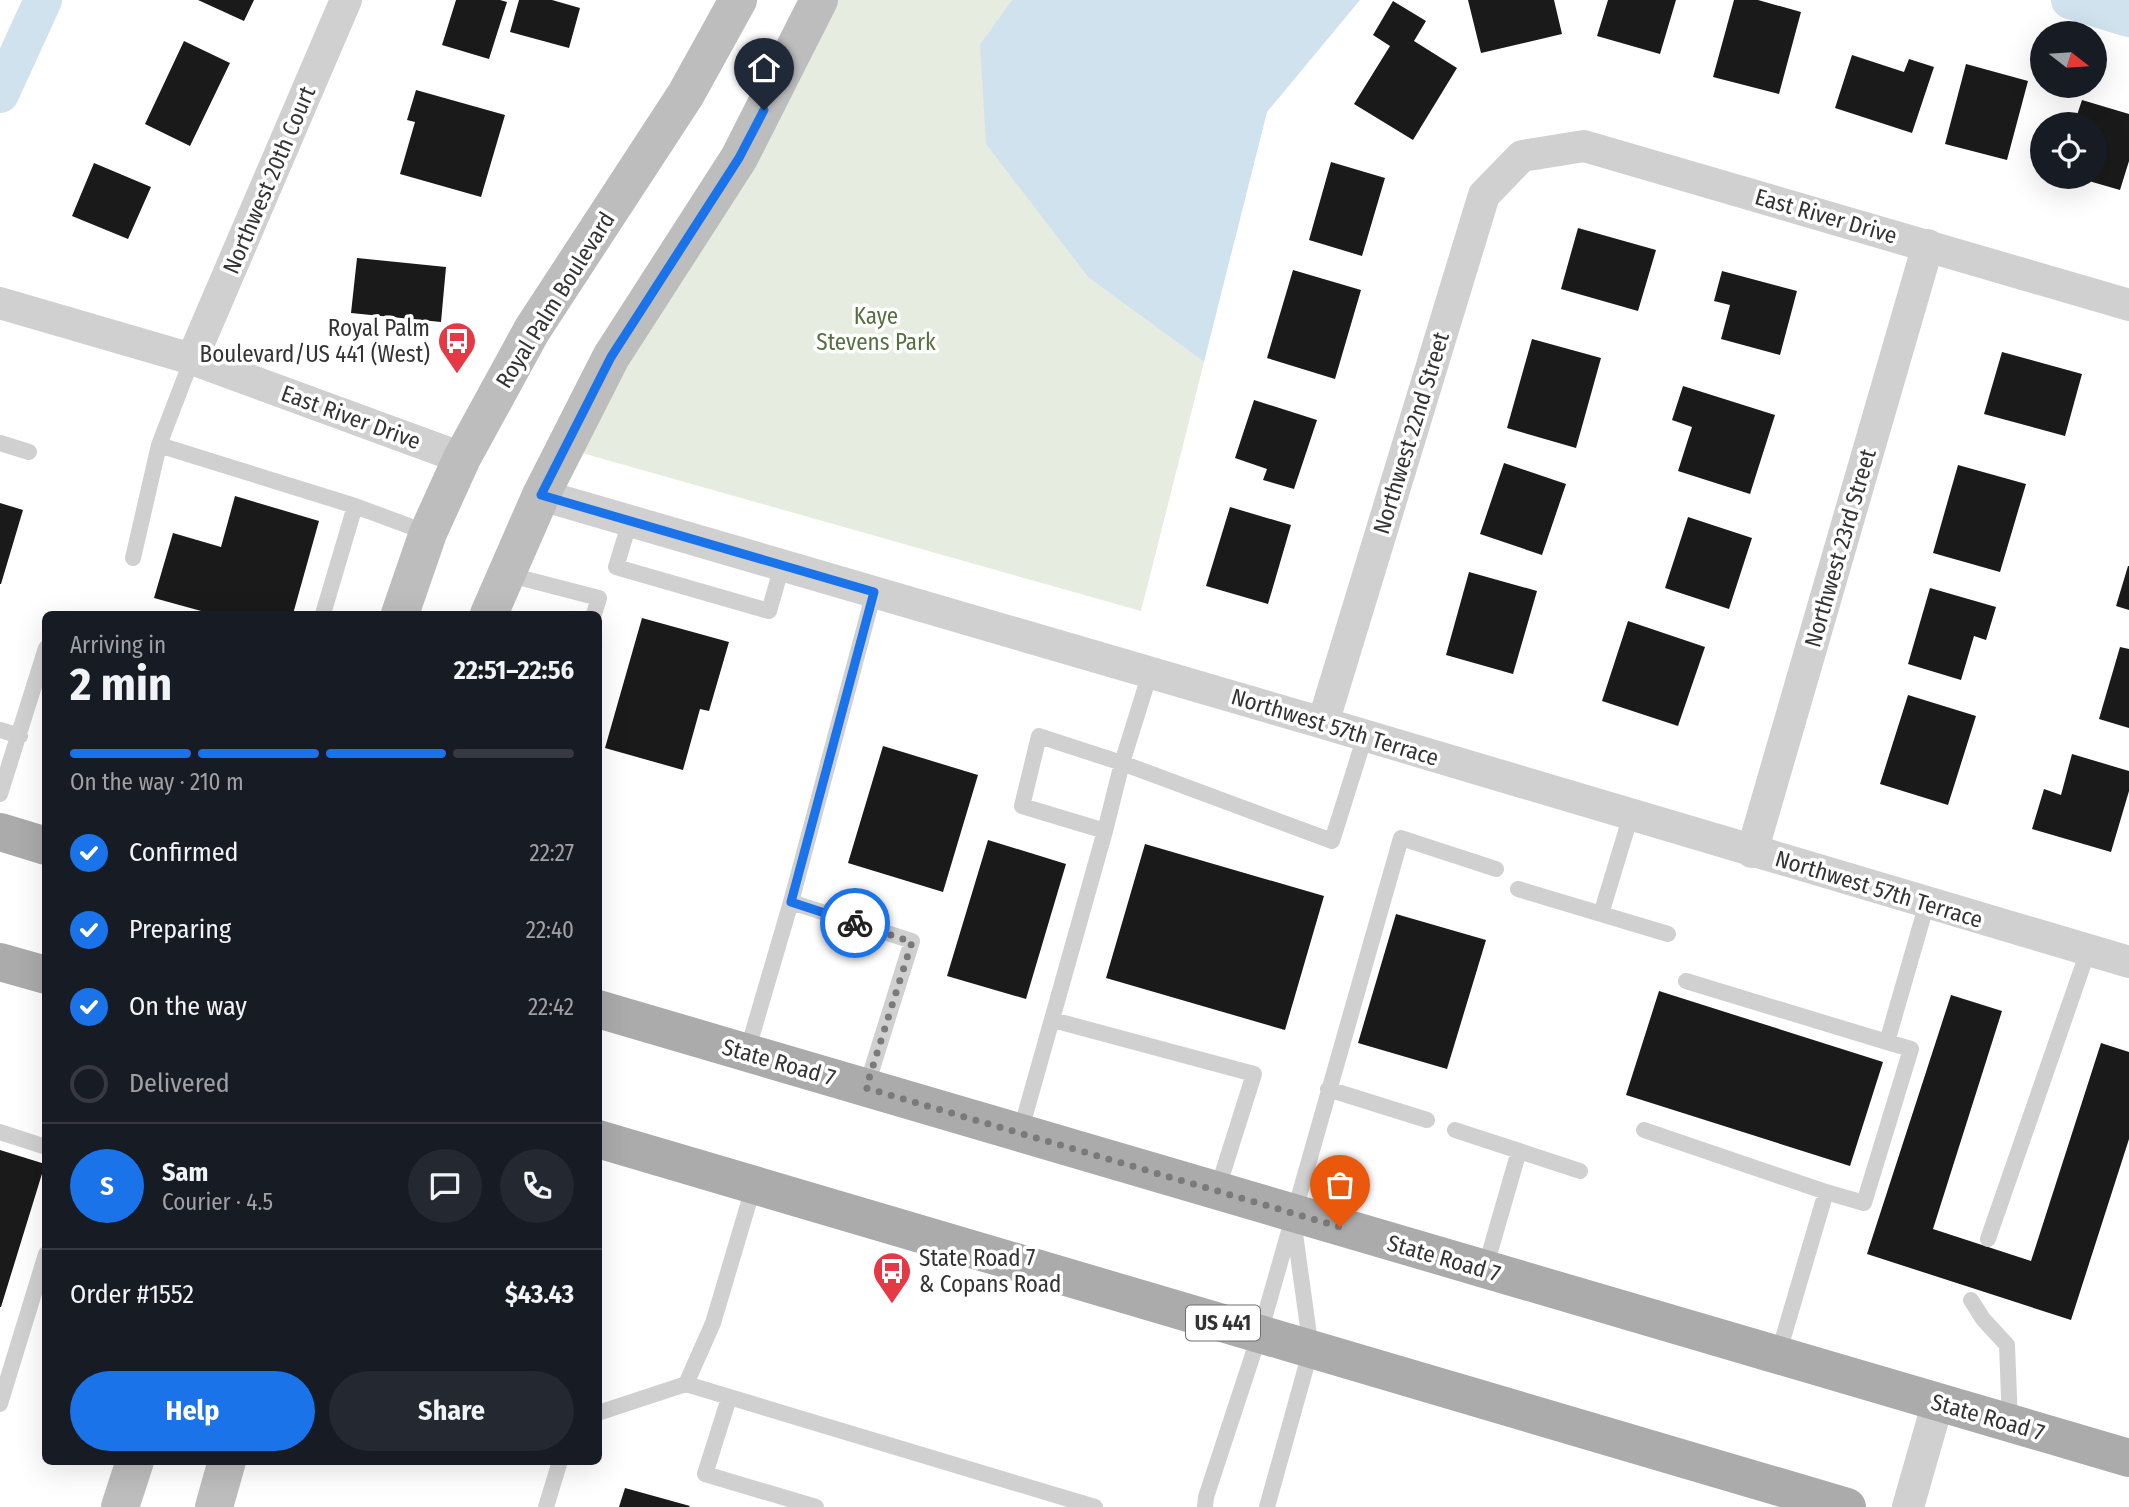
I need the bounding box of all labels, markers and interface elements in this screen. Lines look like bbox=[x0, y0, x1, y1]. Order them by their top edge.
north arrow bbox=[2030, 21, 2107, 98]
map controls bbox=[2030, 21, 2107, 189]
pin bbox=[734, 38, 794, 110]
icon: home bbox=[745, 49, 783, 87]
street label: Northwest 20th Court bbox=[217, 82, 321, 278]
button: locate bbox=[2030, 112, 2107, 189]
street label: East River Drive bbox=[1752, 182, 1900, 250]
street label: Royal Palm Boulevard bbox=[489, 207, 621, 393]
park label: Kaye Stevens Park bbox=[816, 302, 936, 356]
place label: Royal Palm Boulevard/US 441 (West) bbox=[200, 314, 430, 368]
bus stop icon: Royal Palm Boulevard/US 441 (West) bbox=[436, 320, 478, 375]
street label: Northwest 22nd Street bbox=[1367, 328, 1455, 537]
street label: East River Drive bbox=[277, 379, 425, 455]
street label: Northwest 23rd Street bbox=[1798, 445, 1882, 650]
text: Arriving in bbox=[70, 631, 166, 659]
text: 22:51–22:56 bbox=[454, 655, 574, 686]
text: 2 min bbox=[70, 657, 172, 712]
street label: Northwest 57th Terrace bbox=[1228, 682, 1442, 772]
text: On the way · 210 m bbox=[70, 768, 244, 796]
icon: check bbox=[70, 834, 108, 872]
text: Confirmed bbox=[129, 837, 239, 868]
text: 22:27 bbox=[530, 839, 574, 867]
street label: Northwest 57th Terrace bbox=[1772, 844, 1986, 934]
courier bbox=[820, 888, 890, 958]
icon: bike bbox=[836, 904, 874, 942]
icon: check bbox=[70, 911, 108, 949]
text: Preparing bbox=[129, 914, 231, 945]
text: 22:40 bbox=[526, 916, 574, 944]
icon: check bbox=[70, 988, 108, 1026]
text: On the way bbox=[129, 991, 247, 1022]
text: 22:42 bbox=[528, 993, 574, 1021]
street label: State Road 7 bbox=[719, 1033, 839, 1091]
text: Delivered bbox=[129, 1068, 230, 1099]
button: chat bbox=[408, 1149, 482, 1223]
button: phone bbox=[500, 1149, 574, 1223]
pin bbox=[1310, 1155, 1370, 1227]
text: Sam bbox=[162, 1157, 208, 1188]
icon: bag bbox=[1321, 1166, 1359, 1204]
text: S bbox=[100, 1171, 114, 1202]
text: Courier · 4.5 bbox=[162, 1188, 273, 1216]
street label: State Road 7 bbox=[1384, 1229, 1504, 1287]
place label: State Road 7 & Copans Road bbox=[919, 1244, 1061, 1298]
bus stop icon: State Road 7 & Copans Road bbox=[871, 1250, 913, 1305]
text: Order #1552 bbox=[70, 1279, 194, 1310]
text: $43.43 bbox=[505, 1279, 574, 1310]
road number: US 441 bbox=[1186, 1306, 1260, 1340]
button: Help bbox=[70, 1371, 315, 1451]
button: Share bbox=[329, 1371, 574, 1451]
street label: State Road 7 bbox=[1928, 1388, 2048, 1446]

